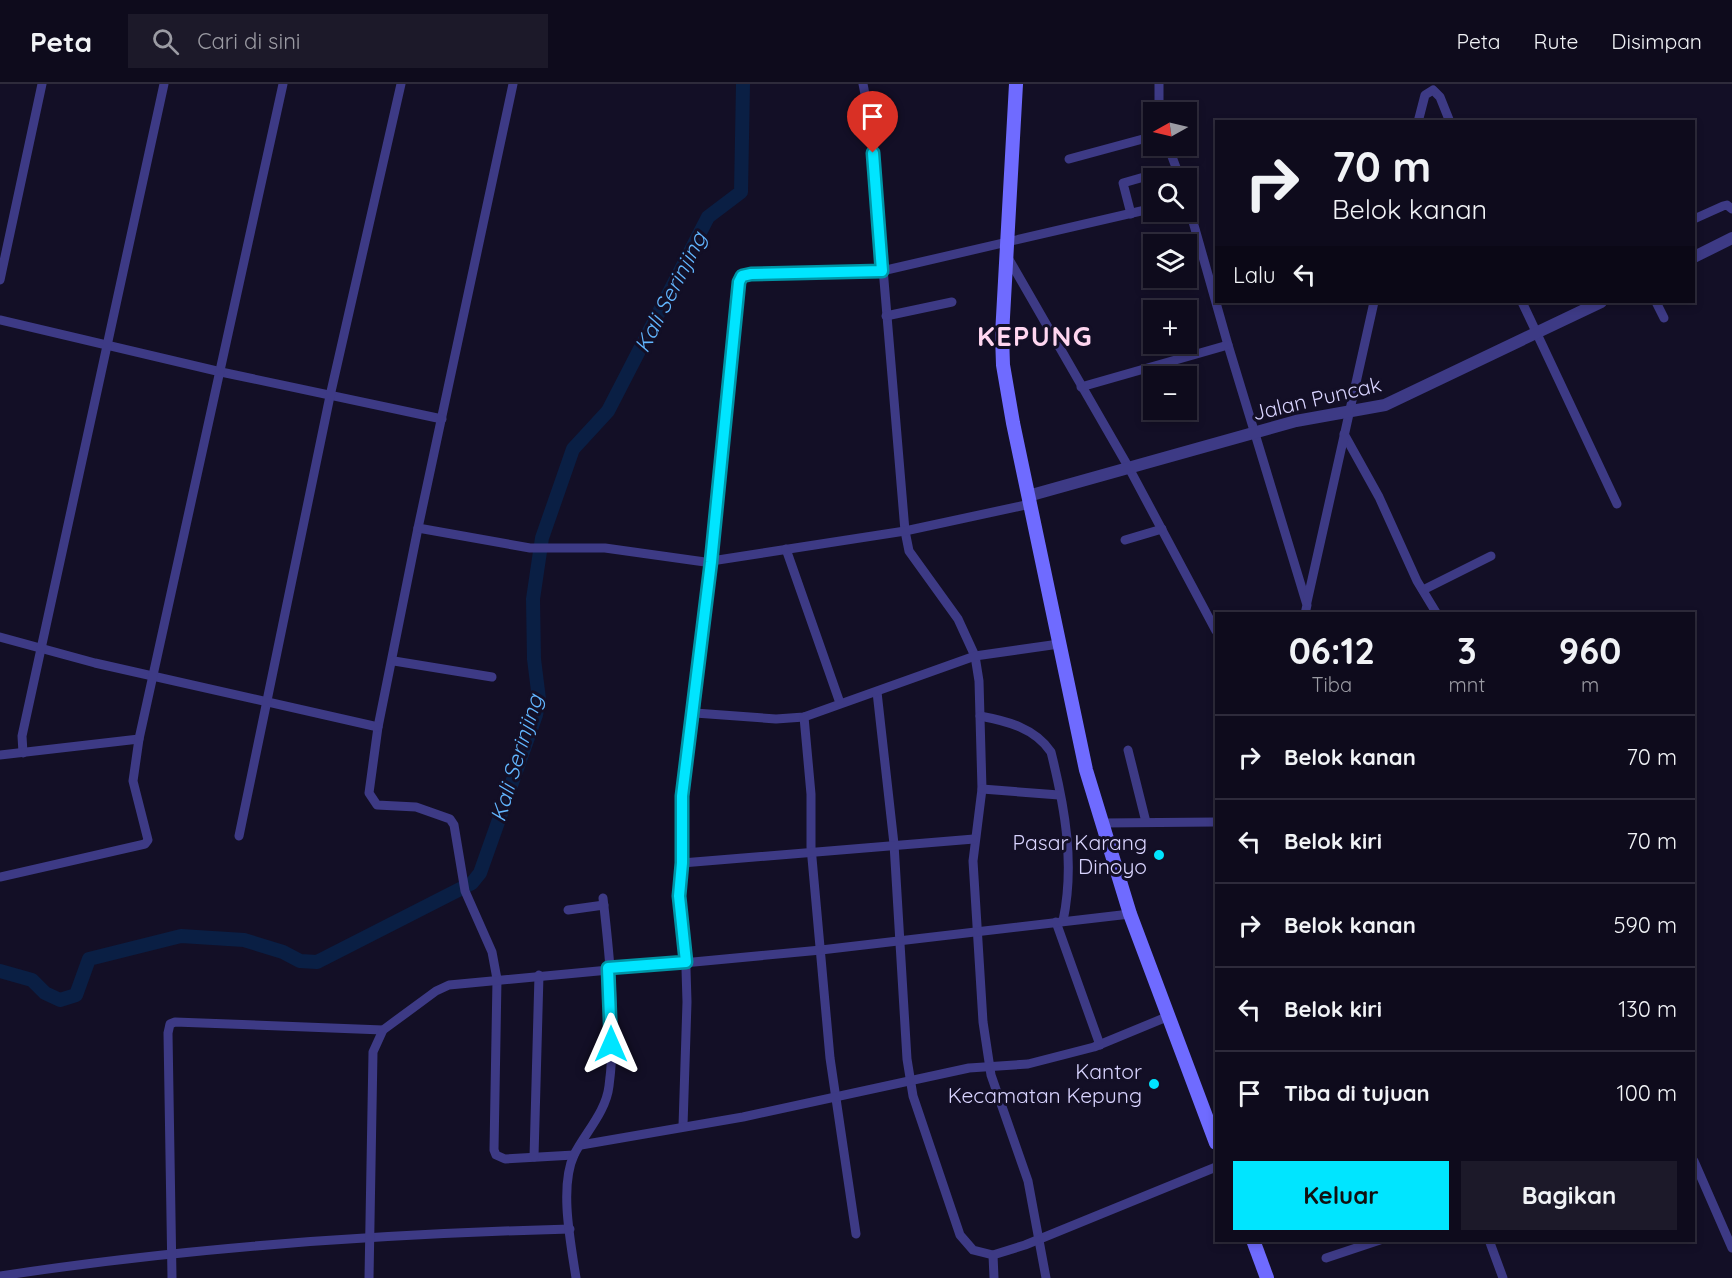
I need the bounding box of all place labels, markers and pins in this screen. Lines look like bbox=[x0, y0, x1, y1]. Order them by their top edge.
pin bbox=[847, 91, 898, 153]
place label: Pasar Karang Dinoyo bbox=[1013, 829, 1147, 879]
marker: Pasar Karang Dinoyo bbox=[1152, 848, 1166, 862]
place label: Kantor Kecamatan Kepung bbox=[948, 1058, 1142, 1108]
marker: Kantor Kecamatan Kepung bbox=[1147, 1077, 1161, 1091]

